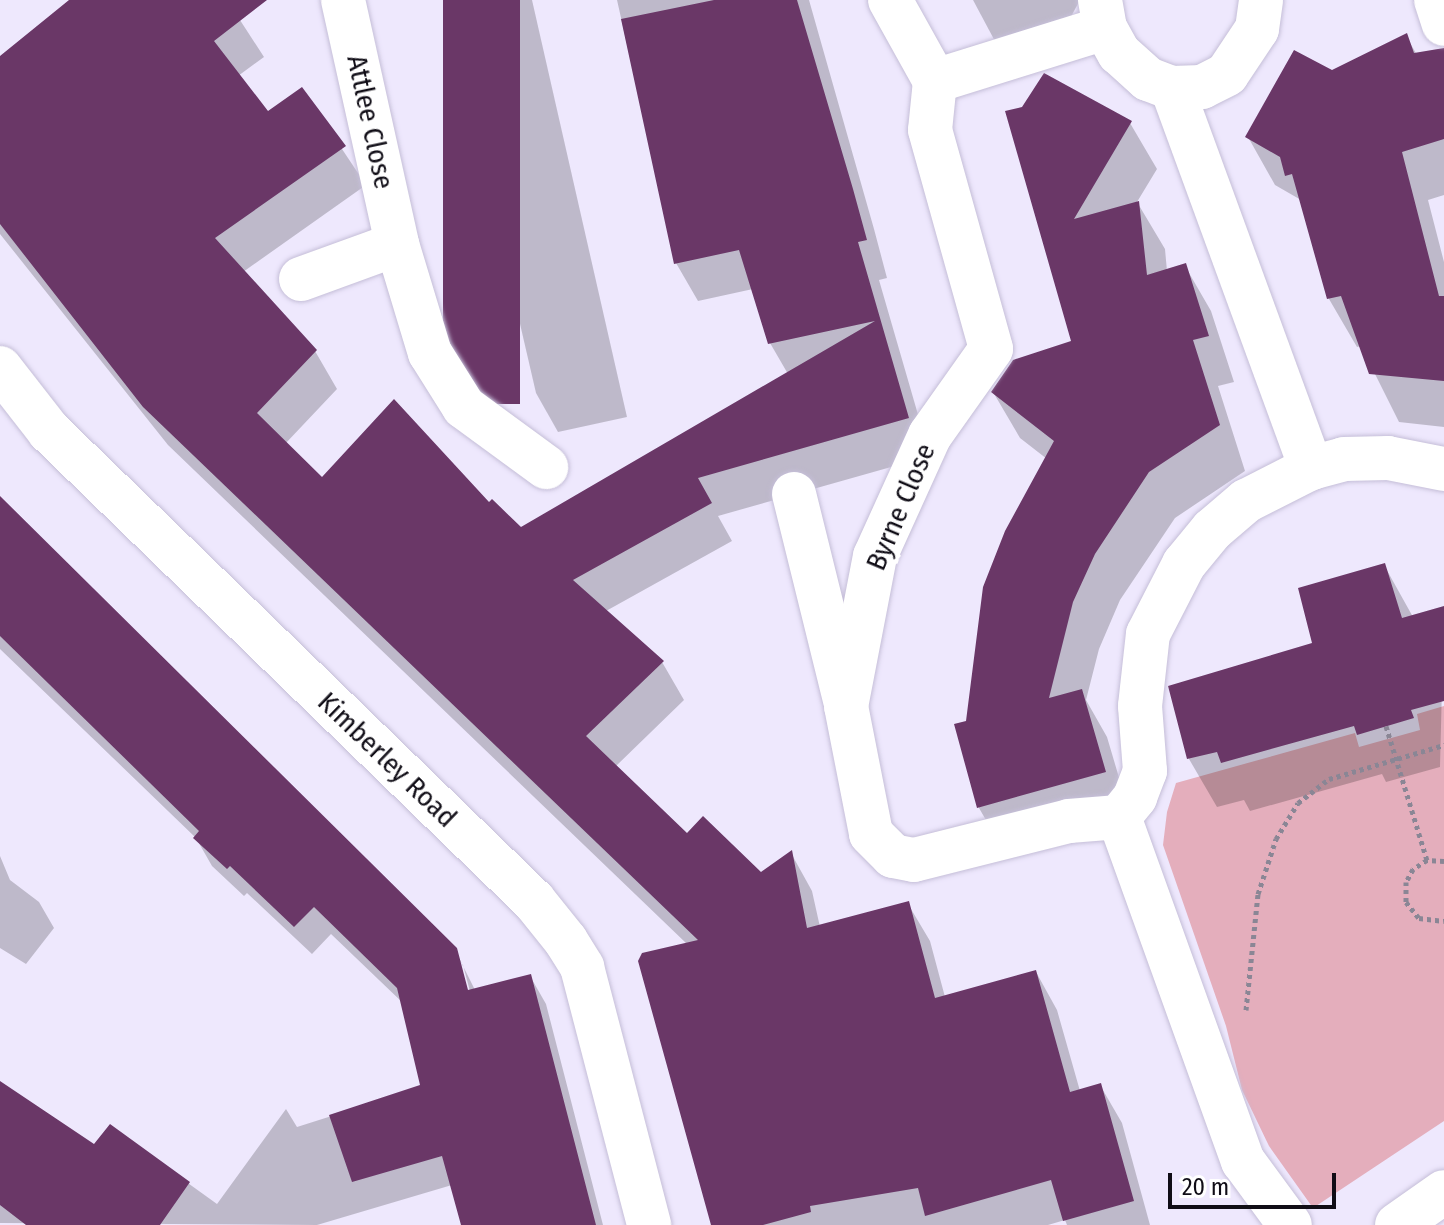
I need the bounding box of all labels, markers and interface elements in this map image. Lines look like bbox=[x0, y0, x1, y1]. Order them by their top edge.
street label: Attlee Close bbox=[339, 52, 401, 192]
street label: Byrne Close bbox=[859, 439, 943, 575]
street label: Kimberley Road bbox=[311, 685, 463, 835]
scale bar bbox=[1172, 1157, 1340, 1207]
text: 20 m bbox=[1182, 1173, 1229, 1201]

